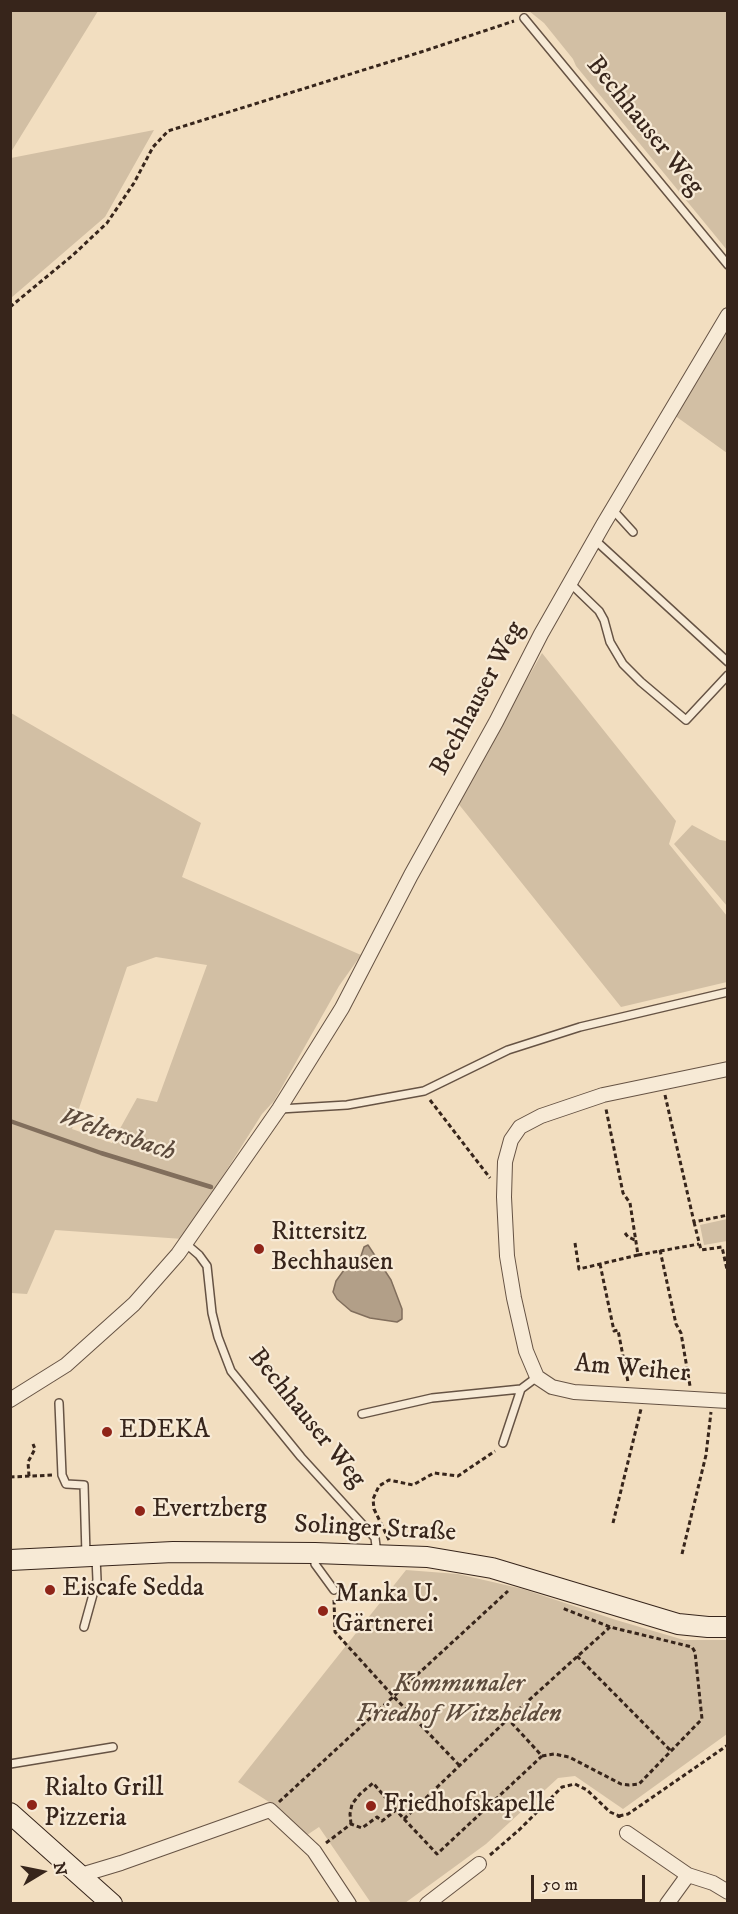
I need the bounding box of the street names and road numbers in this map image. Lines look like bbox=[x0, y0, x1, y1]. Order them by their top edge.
street label: Bechhauser Weg bbox=[578, 51, 710, 203]
street label: Bechhauser Weg bbox=[425, 617, 533, 781]
street label: Bechhauser Weg bbox=[240, 1343, 372, 1495]
street label: Am Weiher bbox=[573, 1349, 691, 1391]
street label: Solinger Straße bbox=[293, 1510, 457, 1550]

